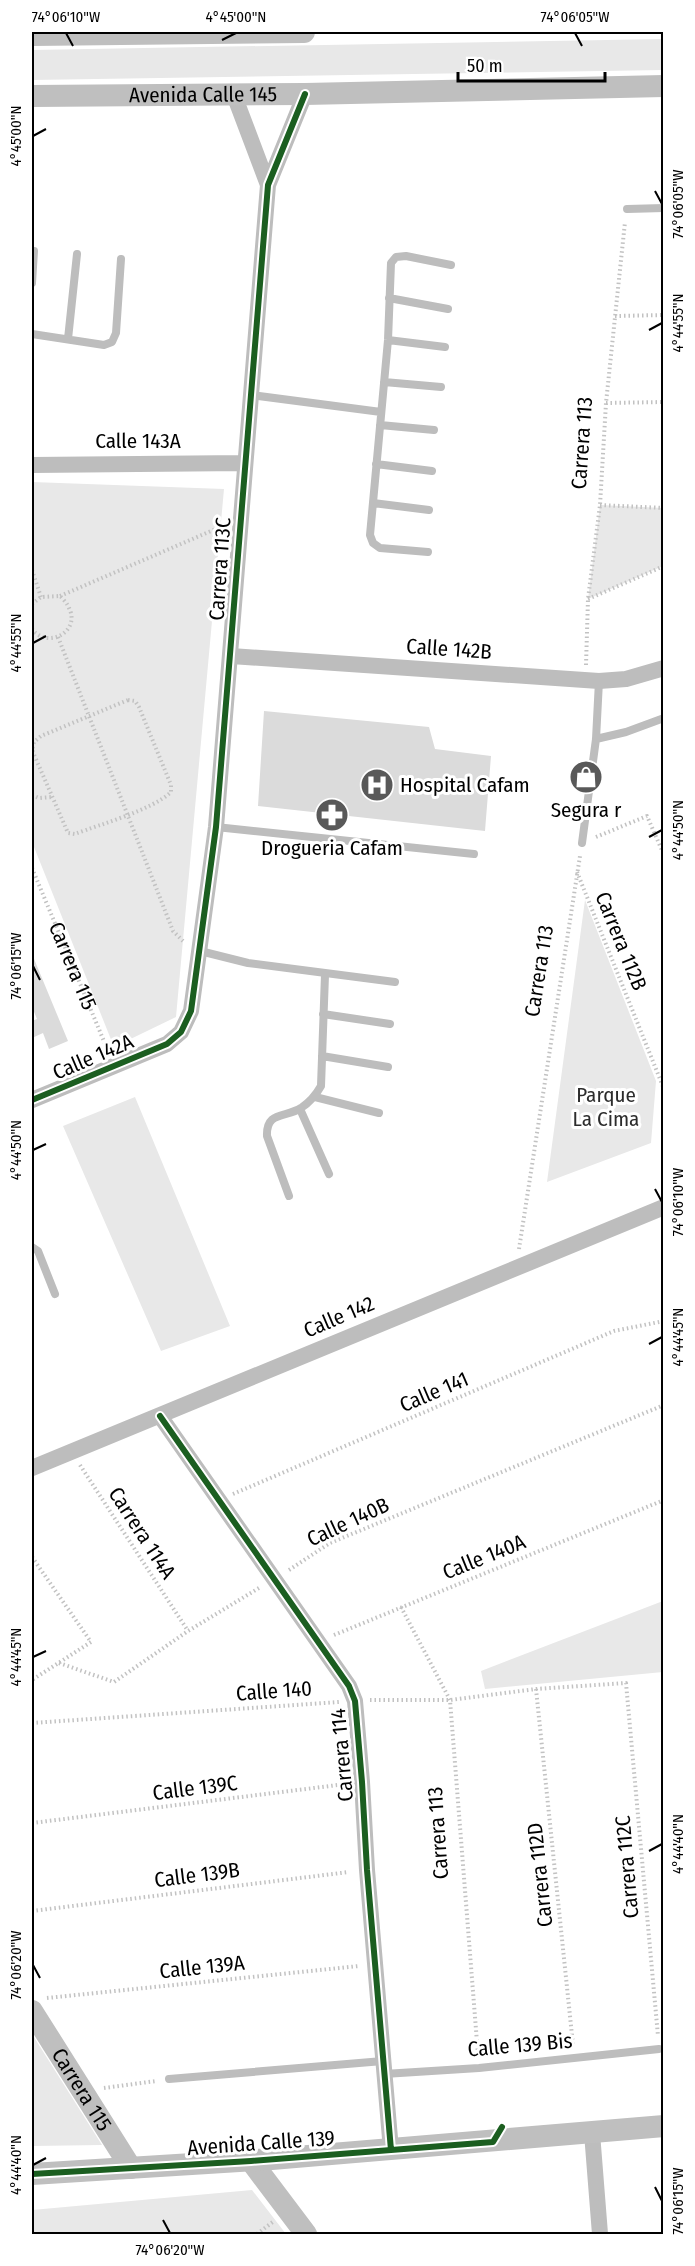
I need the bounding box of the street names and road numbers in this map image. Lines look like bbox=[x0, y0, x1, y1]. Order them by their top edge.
street label: Avenida Calle 145 bbox=[129, 81, 277, 108]
street label: Carrera 113 bbox=[566, 396, 598, 490]
street label: Calle 143A bbox=[95, 428, 181, 454]
street label: Carrera 113C bbox=[203, 516, 237, 621]
street label: Calle 142B bbox=[405, 633, 493, 665]
street label: Carrera 112B bbox=[589, 888, 653, 994]
street label: Carrera 115 bbox=[43, 918, 102, 1014]
street label: Carrera 113 bbox=[519, 923, 559, 1019]
street label: Calle 142A bbox=[49, 1028, 137, 1086]
street label: Calle 142 bbox=[300, 1291, 378, 1343]
street label: Calle 141 bbox=[396, 1366, 472, 1418]
street label: Carrera 114A bbox=[103, 1482, 181, 1584]
street label: Calle 140B bbox=[303, 1492, 393, 1552]
street label: Calle 140A bbox=[439, 1529, 529, 1585]
street label: Calle 140 bbox=[235, 1675, 313, 1707]
street label: Carrera 114 bbox=[325, 1707, 359, 1803]
street label: Calle 139C bbox=[151, 1770, 239, 1806]
street label: Carrera 113 bbox=[422, 1786, 454, 1880]
street label: Carrera 112C bbox=[610, 1814, 644, 1919]
street label: Carrera 112D bbox=[522, 1822, 558, 1928]
street label: Calle 139B bbox=[153, 1857, 241, 1893]
street label: Calle 139A bbox=[158, 1950, 246, 1984]
street label: Calle 139 Bis bbox=[466, 2027, 574, 2063]
street label: Carrera 115 bbox=[46, 2043, 117, 2136]
street label: Avenida Calle 139 bbox=[186, 2125, 336, 2161]

